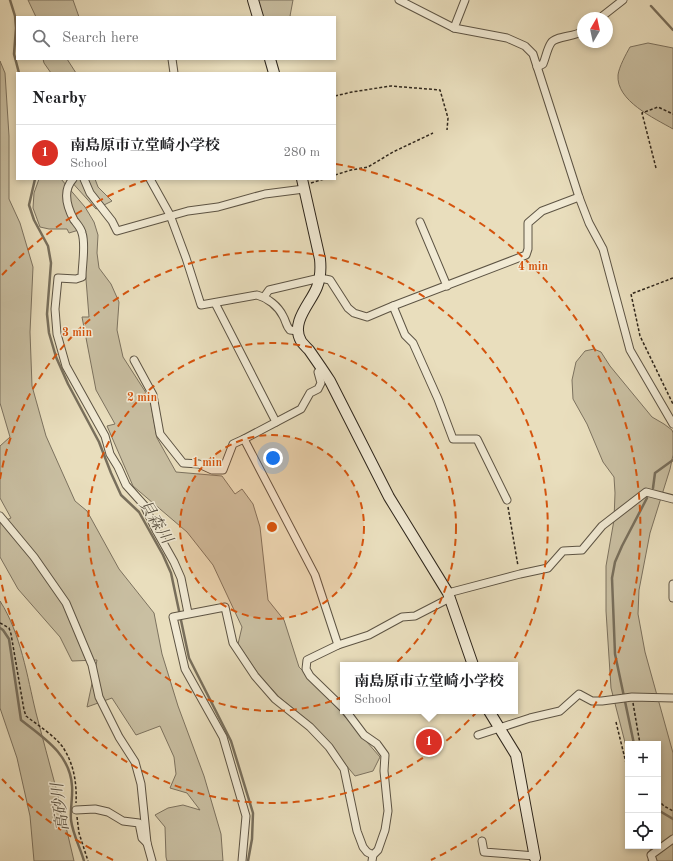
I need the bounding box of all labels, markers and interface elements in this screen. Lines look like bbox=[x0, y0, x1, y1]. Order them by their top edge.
north arrow bbox=[577, 12, 613, 48]
search box bbox=[16, 16, 336, 60]
icon: search bbox=[30, 27, 52, 49]
text: Search here bbox=[62, 31, 139, 46]
text: Nearby bbox=[32, 90, 87, 107]
text: 南島原市立堂崎小学校 bbox=[70, 139, 220, 154]
text: 1 bbox=[41, 146, 49, 159]
text: 280 m bbox=[283, 146, 320, 159]
text: School bbox=[70, 157, 107, 170]
text: 4 min bbox=[518, 261, 548, 273]
text: 3 min bbox=[62, 327, 92, 339]
text: 2 min bbox=[127, 392, 157, 404]
your location bbox=[263, 448, 283, 468]
text: 1 min bbox=[192, 457, 222, 469]
water label: 貝森川 bbox=[135, 496, 177, 548]
centre of rings bbox=[265, 520, 279, 534]
popup bbox=[340, 662, 518, 714]
text: 南島原市立堂崎小学校 bbox=[354, 675, 504, 690]
text: School bbox=[354, 693, 391, 706]
pin: 1 bbox=[416, 727, 442, 757]
map controls bbox=[625, 741, 661, 849]
button: + bbox=[625, 741, 661, 777]
button: − bbox=[625, 777, 661, 813]
water label: 高砂川 bbox=[48, 780, 72, 832]
button: locate bbox=[625, 813, 661, 849]

